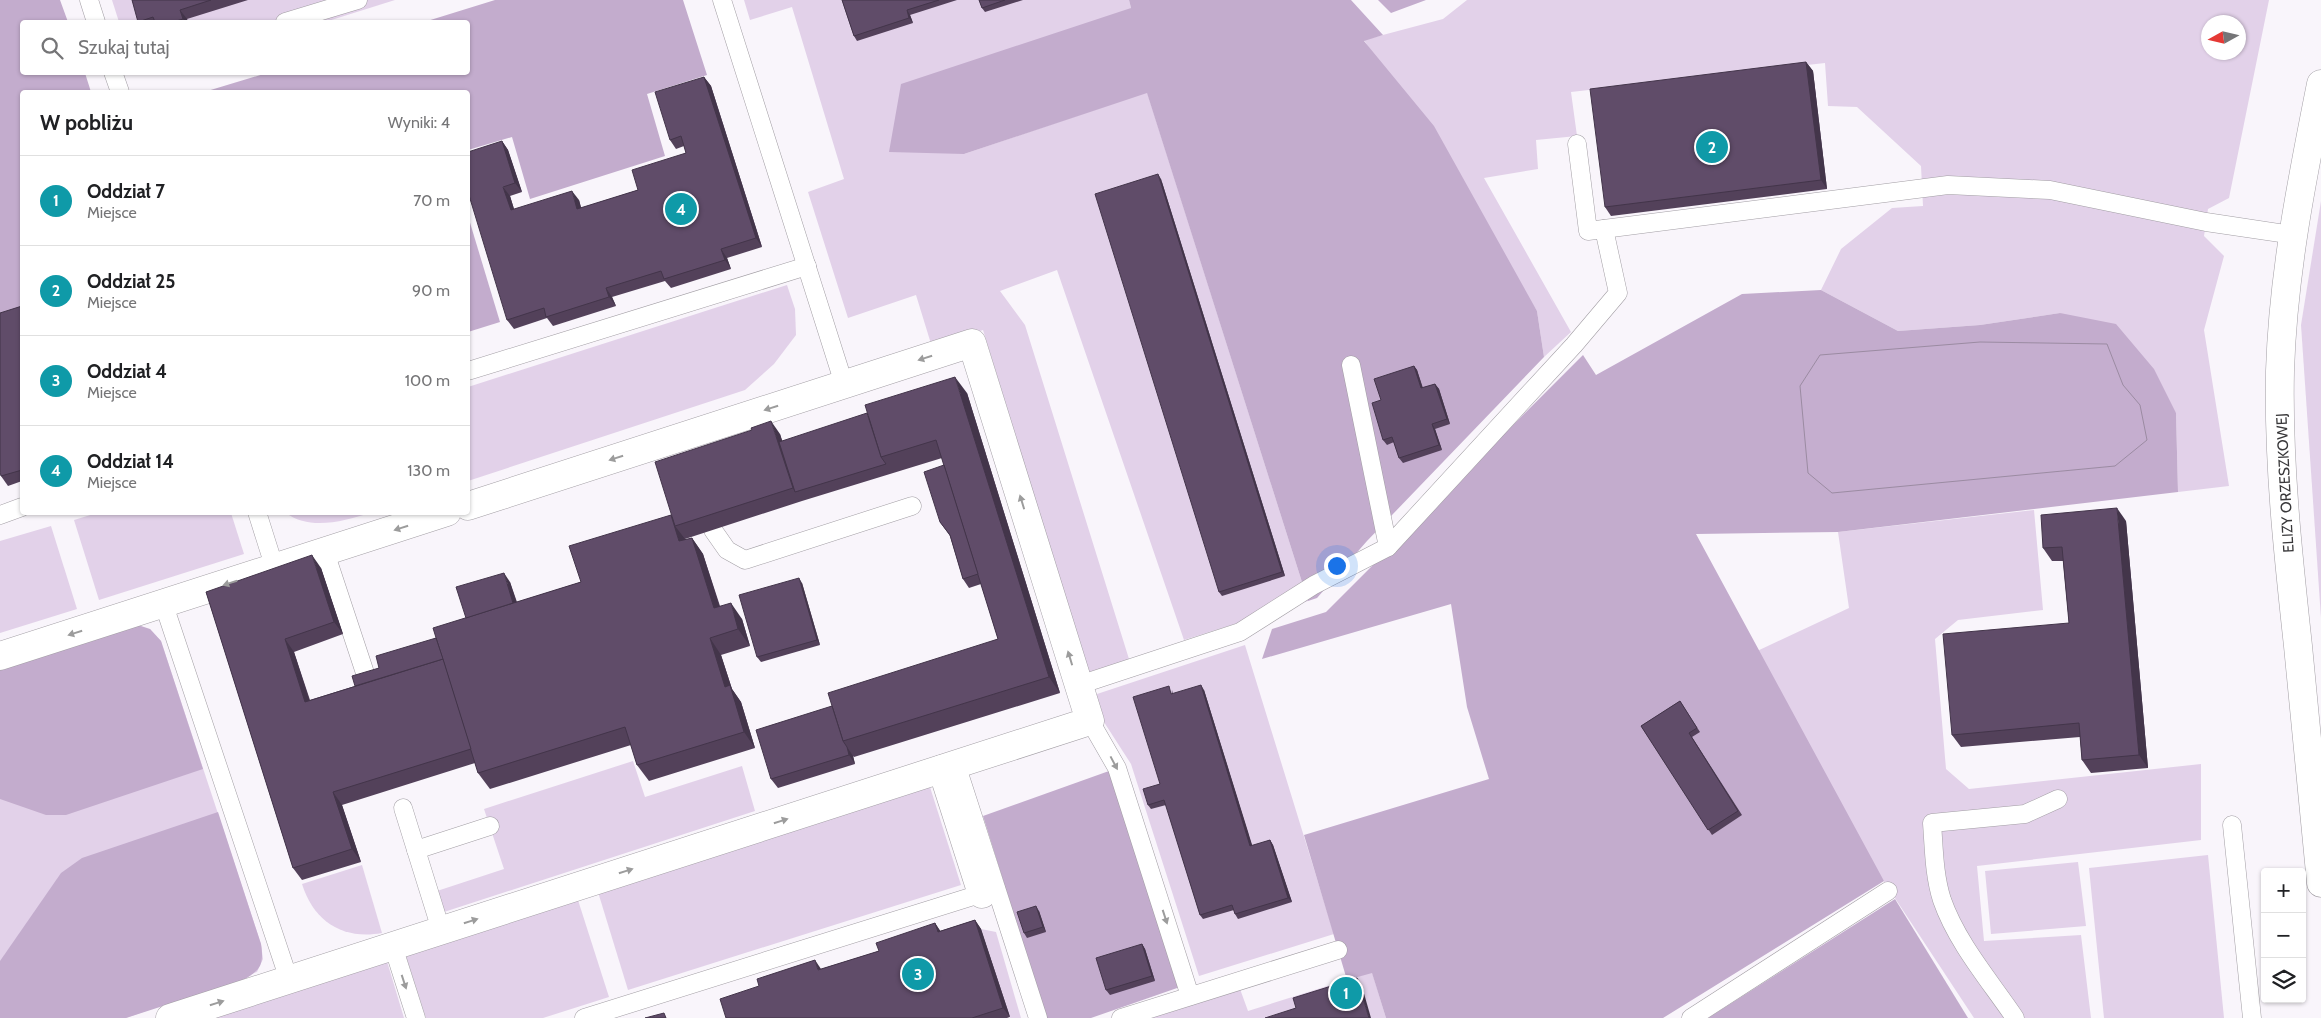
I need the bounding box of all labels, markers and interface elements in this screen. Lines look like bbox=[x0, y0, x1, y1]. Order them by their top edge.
north arrow bbox=[2201, 15, 2246, 60]
search box bbox=[20, 20, 470, 75]
icon: search bbox=[38, 34, 66, 62]
text: Szukaj tutaj bbox=[78, 36, 170, 59]
text: W pobliżu bbox=[40, 110, 133, 135]
text: Wyniki: 4 bbox=[388, 113, 450, 132]
pin: 2 bbox=[1696, 128, 1728, 166]
text: Oddział 7 bbox=[87, 180, 165, 203]
pin: 4 bbox=[665, 190, 697, 228]
text: 1 bbox=[53, 191, 59, 210]
text: 70 m bbox=[413, 191, 450, 210]
text: Miejsce bbox=[87, 203, 137, 222]
text: Oddział 25 bbox=[87, 270, 175, 293]
text: 2 bbox=[52, 281, 60, 300]
text: 90 m bbox=[412, 281, 450, 300]
text: Miejsce bbox=[87, 293, 137, 312]
one-way arrow bbox=[918, 354, 933, 362]
text: Oddział 4 bbox=[87, 360, 167, 383]
text: 3 bbox=[52, 371, 60, 390]
text: 100 m bbox=[405, 371, 450, 390]
text: Miejsce bbox=[87, 383, 137, 402]
one-way arrow bbox=[763, 404, 778, 412]
street label: ELIZY ORZESZKOWEJ bbox=[2272, 413, 2298, 553]
text: Oddział 14 bbox=[87, 450, 174, 473]
one-way arrow bbox=[608, 454, 623, 462]
text: 4 bbox=[51, 461, 61, 480]
text: 130 m bbox=[407, 461, 450, 480]
text: Miejsce bbox=[87, 473, 137, 492]
one-way arrow bbox=[1017, 495, 1025, 510]
one-way arrow bbox=[393, 524, 408, 532]
your location bbox=[1324, 553, 1350, 579]
one-way arrow bbox=[222, 580, 237, 587]
one-way arrow bbox=[67, 629, 82, 637]
one-way arrow bbox=[1066, 650, 1074, 665]
one-way arrow bbox=[1110, 756, 1118, 770]
one-way arrow bbox=[773, 817, 788, 824]
one-way arrow bbox=[619, 867, 634, 875]
map controls bbox=[2261, 868, 2306, 1003]
button: + bbox=[2261, 868, 2306, 913]
one-way arrow bbox=[1162, 910, 1169, 925]
button: − bbox=[2261, 913, 2306, 958]
one-way arrow bbox=[464, 916, 479, 924]
pin: 3 bbox=[902, 955, 934, 993]
button: layers bbox=[2261, 958, 2306, 1003]
pin: 1 bbox=[1330, 974, 1362, 1012]
one-way arrow bbox=[400, 975, 408, 990]
one-way arrow bbox=[209, 999, 224, 1006]

